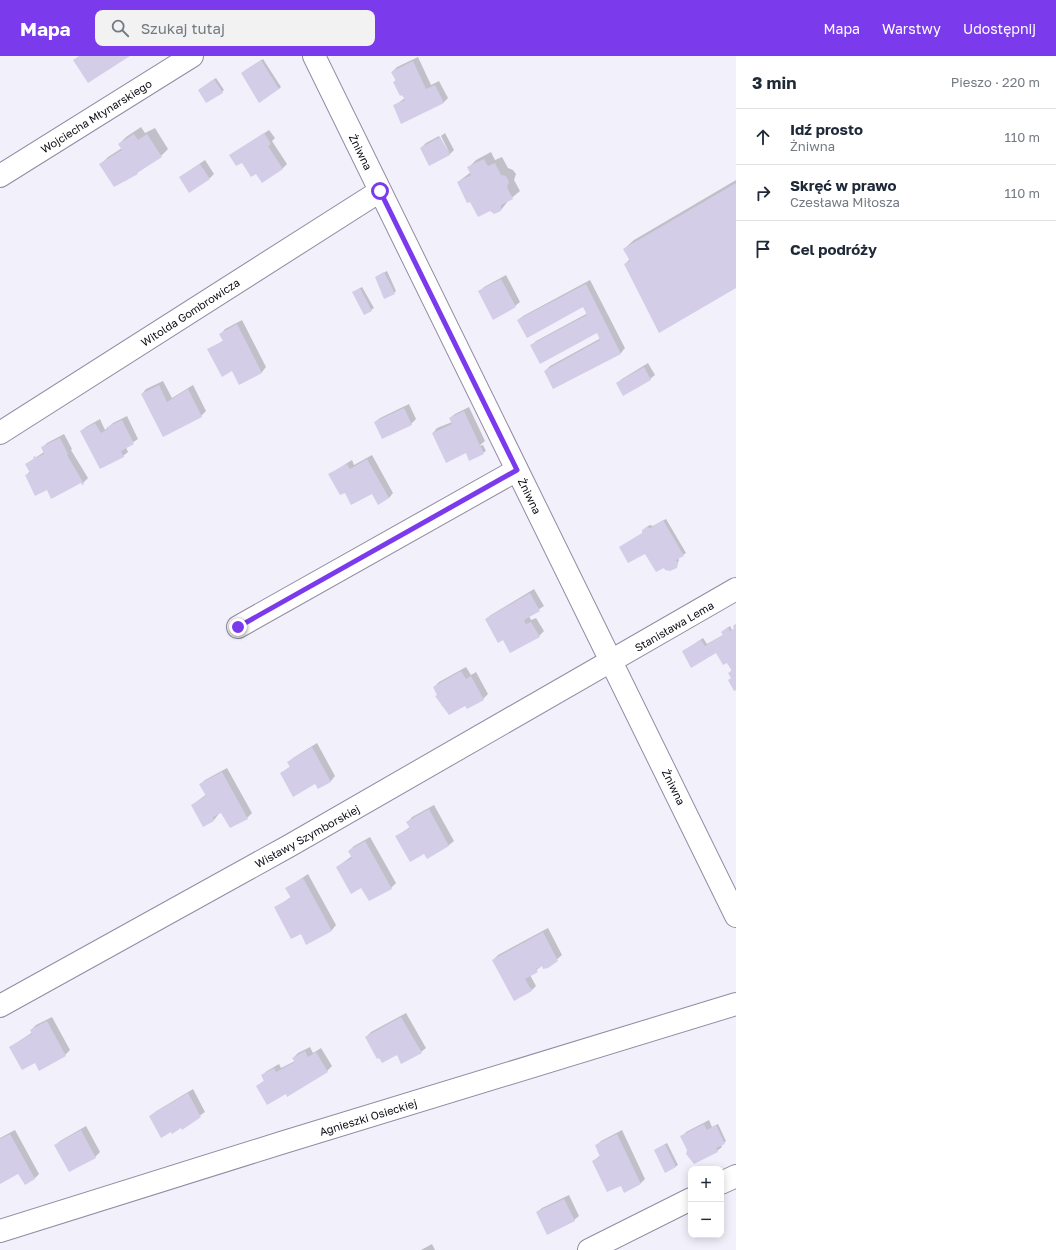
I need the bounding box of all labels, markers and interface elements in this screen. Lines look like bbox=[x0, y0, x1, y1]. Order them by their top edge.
search box bbox=[95, 10, 375, 46]
text: Mapa bbox=[20, 17, 71, 40]
icon: search bbox=[109, 17, 131, 39]
text: Szukaj tutaj bbox=[141, 19, 225, 37]
text: Mapa bbox=[824, 20, 860, 37]
text: Warstwy bbox=[882, 20, 941, 37]
text: Udostępnij bbox=[963, 20, 1036, 37]
text: 3 min bbox=[752, 72, 796, 93]
text: Pieszo · 220 m bbox=[951, 74, 1040, 90]
street label: Wojciecha Młynarskiego bbox=[38, 76, 154, 156]
text: Idź prosto bbox=[790, 120, 863, 138]
icon: ahead bbox=[752, 126, 774, 148]
text: 110 m bbox=[1005, 129, 1040, 145]
street label: Żniwna bbox=[347, 132, 375, 172]
text: Żniwna bbox=[790, 138, 835, 154]
text: Skręć w prawo bbox=[790, 176, 897, 194]
route start bbox=[371, 182, 389, 200]
icon: right bbox=[752, 182, 774, 204]
text: 110 m bbox=[1005, 185, 1040, 201]
text: Czesława Miłosza bbox=[790, 194, 900, 210]
icon: arrive bbox=[752, 238, 774, 260]
text: Cel podróży bbox=[790, 240, 877, 258]
street label: Witolda Gombrowicza bbox=[138, 275, 242, 349]
street label: Żniwna bbox=[516, 476, 544, 516]
street label: Stanisława Lema bbox=[632, 598, 716, 654]
route end bbox=[229, 618, 247, 636]
street label: Żniwna bbox=[660, 767, 688, 807]
street label: Wisławy Szymborskiej bbox=[252, 802, 362, 870]
street label: Agnieszki Osieckiej bbox=[318, 1096, 418, 1138]
map controls bbox=[688, 1166, 724, 1238]
button: + bbox=[688, 1166, 724, 1202]
button: − bbox=[688, 1202, 724, 1238]

